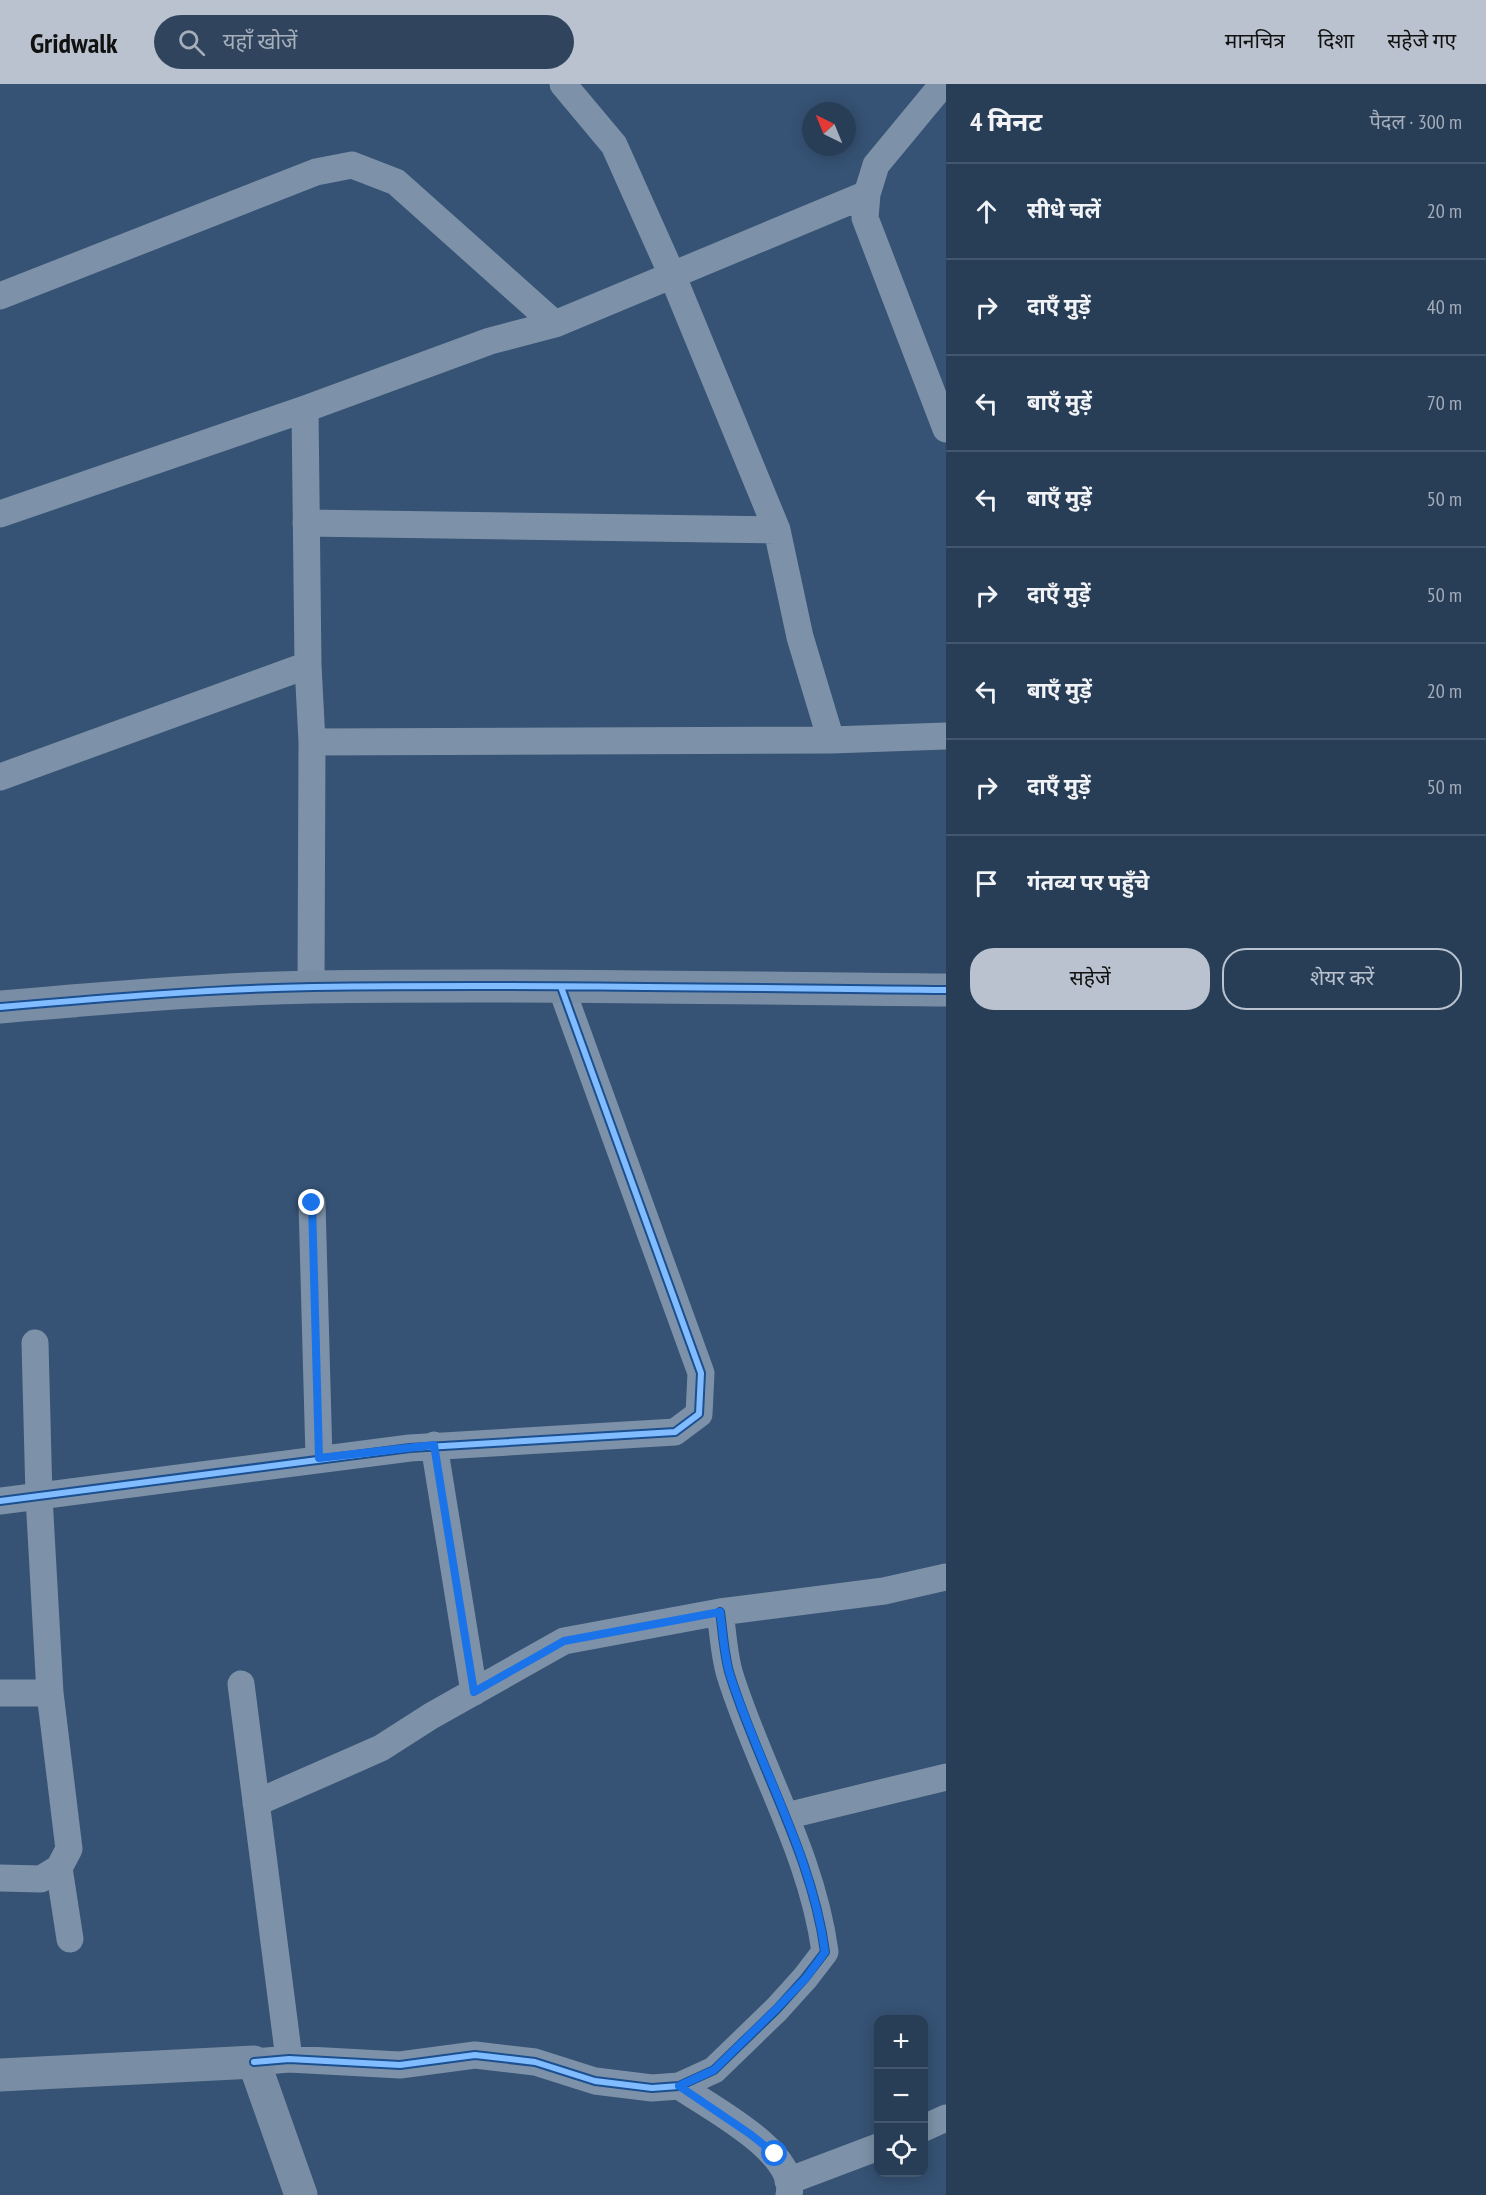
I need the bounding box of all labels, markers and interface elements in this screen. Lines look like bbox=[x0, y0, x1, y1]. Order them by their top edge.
search box bbox=[154, 15, 574, 69]
text: Gridwalk bbox=[30, 24, 118, 61]
icon: search bbox=[175, 26, 208, 59]
text: यहाँ खोजें bbox=[223, 27, 297, 55]
text: मानचित्र bbox=[1225, 27, 1285, 54]
text: दिशा bbox=[1318, 27, 1354, 54]
text: सहेजे गए bbox=[1387, 27, 1456, 54]
north arrow bbox=[802, 102, 856, 156]
text: 4 मिनट bbox=[970, 105, 1042, 138]
text: पैदल · 300 m bbox=[1369, 109, 1462, 135]
icon: ahead bbox=[970, 195, 1003, 228]
text: सीधे चलें bbox=[1027, 196, 1101, 224]
text: 20 m bbox=[1427, 198, 1462, 224]
icon: right bbox=[970, 291, 1003, 324]
text: दाएँ मुड़ें bbox=[1027, 292, 1091, 320]
text: 40 m bbox=[1427, 294, 1462, 320]
icon: left bbox=[970, 387, 1003, 420]
text: बाएँ मुड़ें bbox=[1027, 388, 1092, 416]
text: 70 m bbox=[1427, 390, 1462, 416]
icon: left bbox=[970, 483, 1003, 516]
text: बाएँ मुड़ें bbox=[1027, 484, 1092, 512]
text: 50 m bbox=[1427, 486, 1462, 512]
icon: right bbox=[970, 579, 1003, 612]
text: दाएँ मुड़ें bbox=[1027, 580, 1091, 608]
text: 50 m bbox=[1427, 582, 1462, 608]
icon: left bbox=[970, 675, 1003, 708]
text: बाएँ मुड़ें bbox=[1027, 676, 1092, 704]
text: 20 m bbox=[1427, 678, 1462, 704]
icon: right bbox=[970, 771, 1003, 804]
text: दाएँ मुड़ें bbox=[1027, 772, 1091, 800]
text: 50 m bbox=[1427, 774, 1462, 800]
icon: arrive bbox=[970, 867, 1003, 900]
text: गंतव्य पर पहुँचे bbox=[1027, 868, 1149, 896]
button: सहेजें bbox=[970, 948, 1210, 1010]
button: शेयर करें bbox=[1222, 948, 1462, 1010]
route end bbox=[298, 1189, 324, 1215]
map controls bbox=[874, 2015, 928, 2177]
button: + bbox=[874, 2015, 928, 2069]
button: − bbox=[874, 2069, 928, 2123]
button: locate bbox=[874, 2123, 928, 2177]
route start bbox=[761, 2140, 787, 2166]

